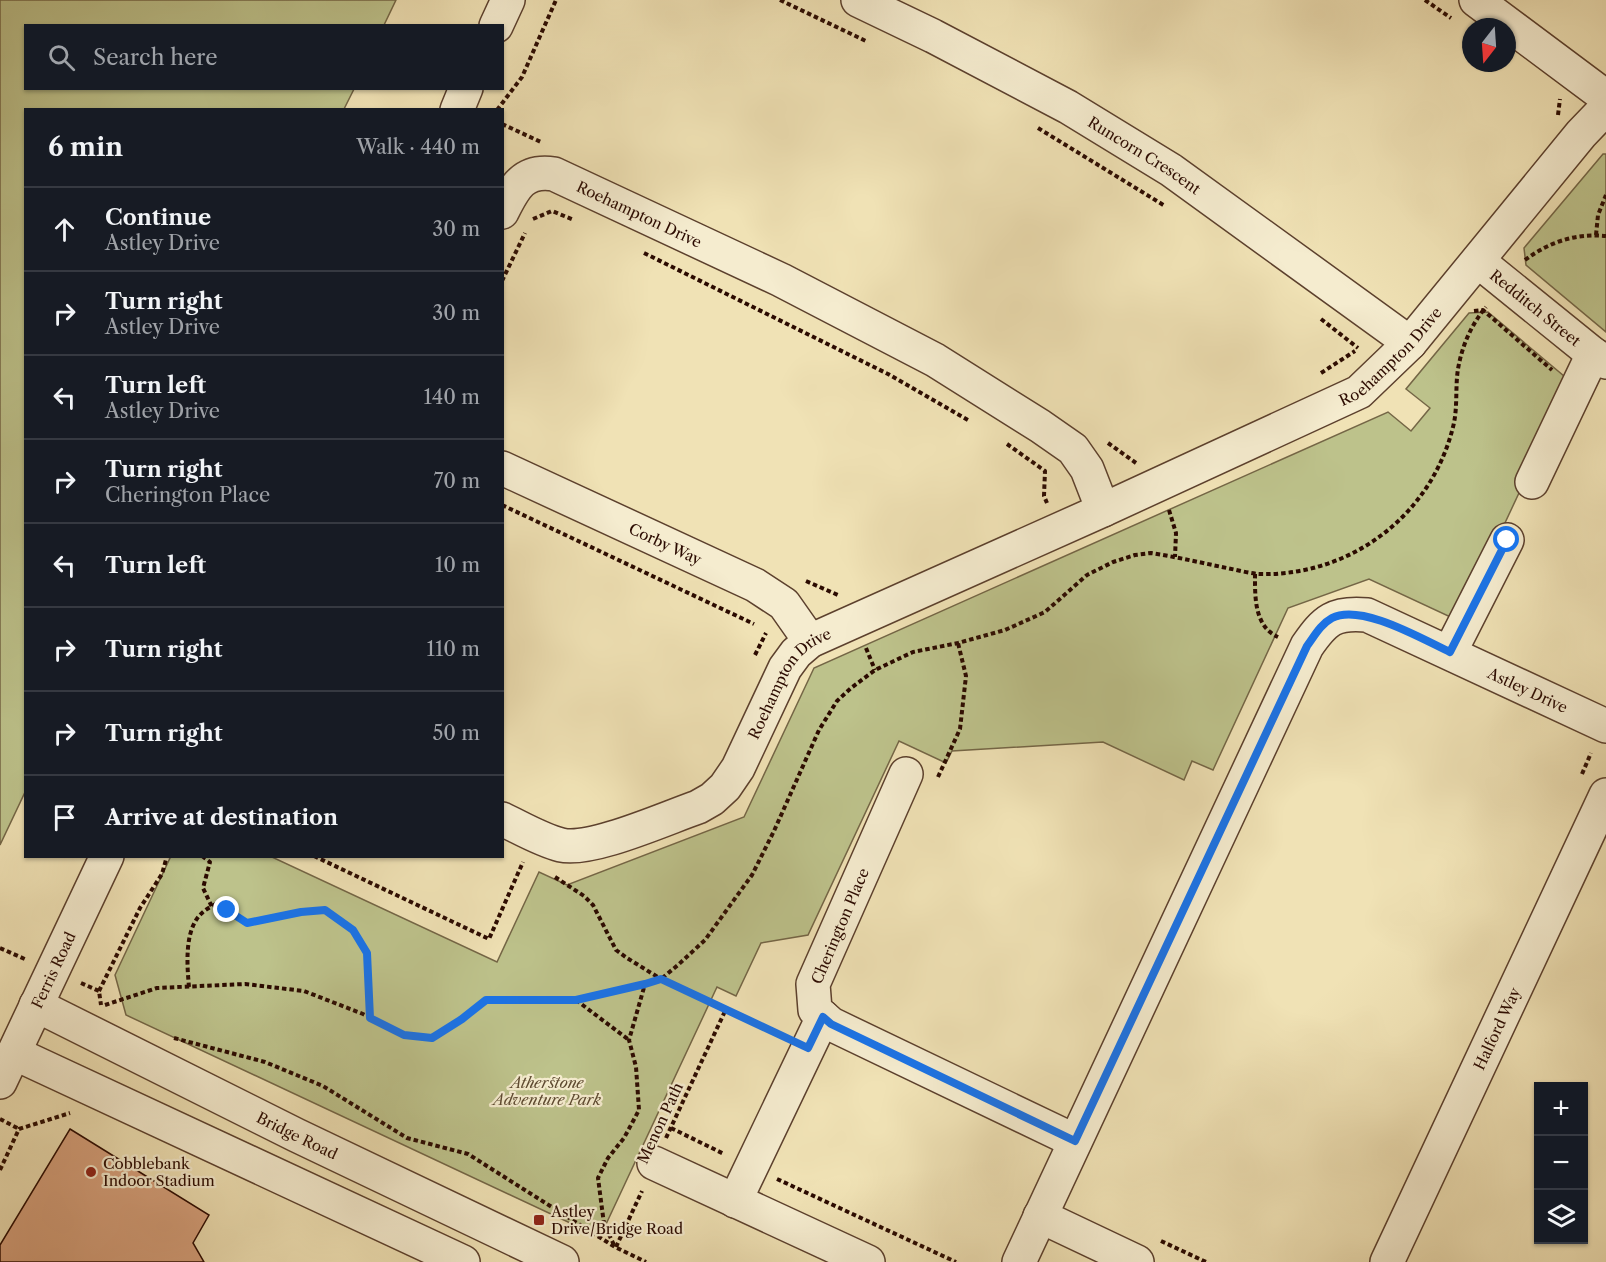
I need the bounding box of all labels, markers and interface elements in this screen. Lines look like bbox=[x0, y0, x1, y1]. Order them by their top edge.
north arrow bbox=[1462, 18, 1516, 72]
search box bbox=[24, 24, 504, 90]
icon: search bbox=[45, 41, 78, 74]
text: Search here bbox=[93, 44, 218, 71]
street label: Runcorn Crescent bbox=[1085, 112, 1205, 198]
text: 6 min bbox=[48, 131, 123, 163]
text: Walk · 440 m bbox=[356, 135, 480, 159]
street label: Roehampton Drive bbox=[574, 176, 705, 251]
text: Continue bbox=[105, 204, 211, 231]
icon: ahead bbox=[48, 213, 81, 246]
text: 30 m bbox=[432, 217, 480, 241]
text: Astley Drive bbox=[105, 231, 220, 255]
street label: Redditch Street bbox=[1486, 265, 1585, 350]
text: Turn right bbox=[105, 288, 223, 315]
icon: right bbox=[48, 297, 81, 330]
text: 30 m bbox=[432, 301, 480, 325]
street label: Roehampton Drive bbox=[1336, 303, 1445, 409]
text: Astley Drive bbox=[105, 315, 220, 339]
text: Turn left bbox=[105, 372, 206, 399]
icon: left bbox=[48, 381, 81, 414]
text: 140 m bbox=[423, 385, 480, 409]
text: Astley Drive bbox=[105, 399, 220, 423]
text: Turn right bbox=[105, 456, 223, 483]
icon: right bbox=[48, 465, 81, 498]
text: 70 m bbox=[434, 469, 480, 493]
text: Cherington Place bbox=[105, 483, 270, 507]
street label: Corby Way bbox=[626, 519, 705, 569]
route start bbox=[1493, 526, 1519, 552]
icon: left bbox=[48, 549, 81, 582]
text: Turn left bbox=[105, 552, 206, 579]
text: 10 m bbox=[435, 553, 480, 577]
street label: Roehampton Drive bbox=[744, 623, 834, 742]
icon: right bbox=[48, 633, 81, 666]
text: Turn right bbox=[105, 636, 223, 663]
text: 110 m bbox=[427, 637, 480, 661]
street label: Astley Drive bbox=[1484, 662, 1571, 717]
icon: right bbox=[48, 717, 81, 750]
text: Turn right bbox=[105, 720, 223, 747]
text: 50 m bbox=[433, 721, 480, 745]
icon: arrive bbox=[48, 801, 81, 834]
text: Arrive at destination bbox=[105, 804, 338, 831]
street label: Cherington Place bbox=[807, 865, 873, 987]
route end bbox=[213, 896, 239, 922]
street label: Ferris Road bbox=[27, 929, 79, 1011]
street label: Halford Way bbox=[1469, 983, 1524, 1073]
park label: Atherstone Adventure Park bbox=[491, 1073, 601, 1109]
street label: Menon Path bbox=[633, 1079, 687, 1167]
map controls bbox=[1534, 1082, 1588, 1244]
button: + bbox=[1534, 1082, 1588, 1136]
street label: Bridge Road bbox=[254, 1107, 341, 1163]
button: − bbox=[1534, 1136, 1588, 1190]
place label: Cobblebank Indoor Stadium bbox=[103, 1154, 215, 1190]
marker: Cobblebank Indoor Stadium bbox=[84, 1165, 98, 1179]
button: layers bbox=[1534, 1190, 1588, 1244]
place label: Astley Drive/Bridge Road bbox=[550, 1202, 683, 1238]
marker: Astley Drive/Bridge Road bbox=[532, 1213, 546, 1227]

